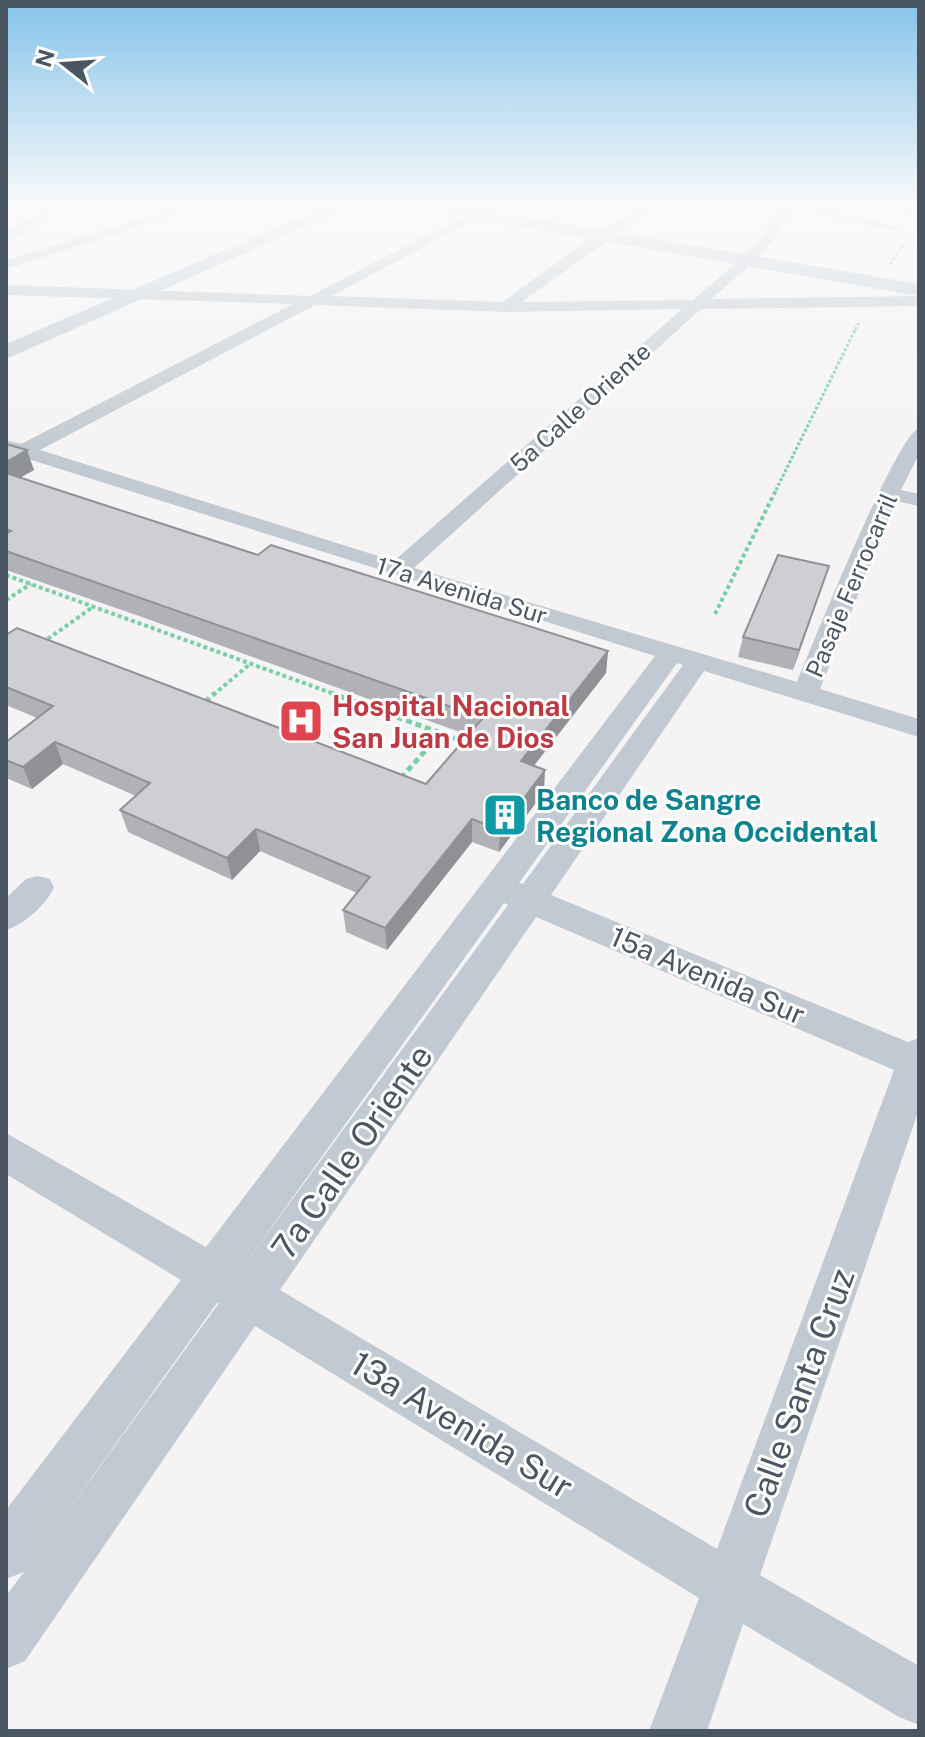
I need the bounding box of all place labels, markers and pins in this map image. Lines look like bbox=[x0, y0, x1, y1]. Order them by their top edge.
place label: Hospital Nacional San Juan de Dios bbox=[332, 689, 570, 754]
hospital icon: Hospital Nacional San Juan de Dios bbox=[277, 697, 325, 745]
place label: Banco de Sangre Regional Zona Occidental bbox=[536, 783, 878, 848]
building icon: Banco de Sangre Regional Zona Occidental bbox=[481, 791, 529, 839]

